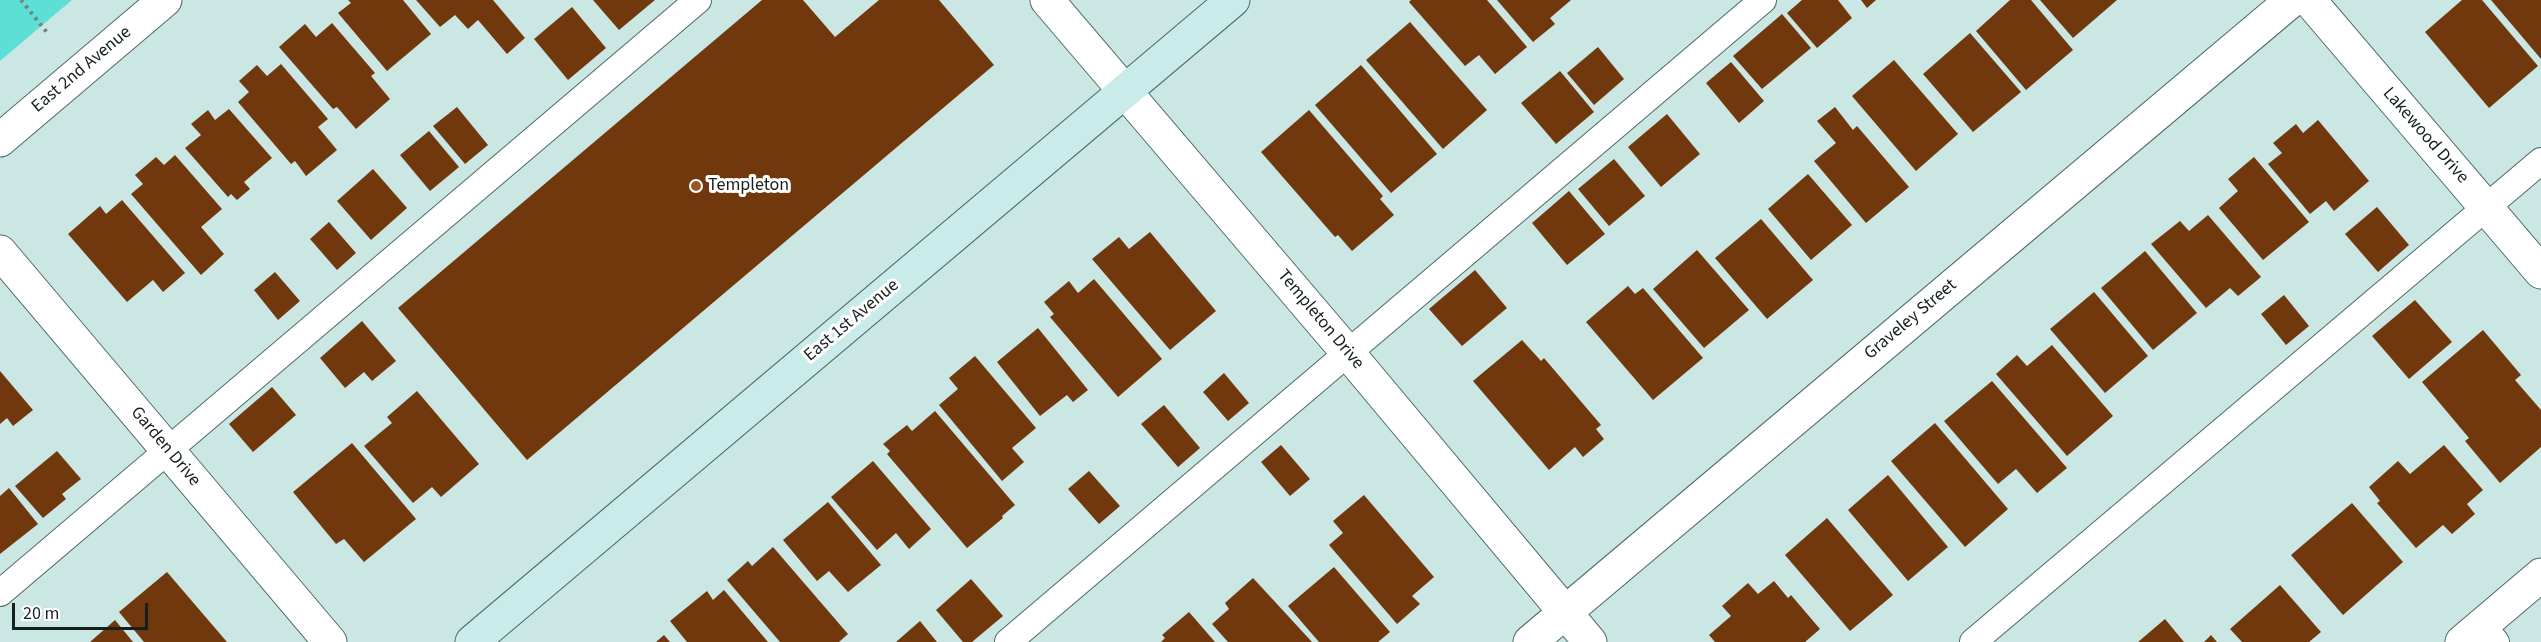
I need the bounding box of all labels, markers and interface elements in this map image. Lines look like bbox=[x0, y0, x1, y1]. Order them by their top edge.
street label: East 2nd Avenue bbox=[28, 22, 136, 118]
street label: Lakewood Drive bbox=[2377, 83, 2473, 189]
place label: Templeton bbox=[708, 175, 789, 197]
marker: Templeton bbox=[689, 179, 703, 193]
street label: Templeton Drive bbox=[1272, 266, 1368, 374]
street label: East 1st Avenue bbox=[800, 275, 904, 367]
street label: Graveley Street bbox=[1860, 275, 1962, 365]
street label: Garden Drive bbox=[125, 403, 205, 491]
scale bar bbox=[15, 591, 152, 629]
text: 20 m bbox=[23, 601, 59, 626]

